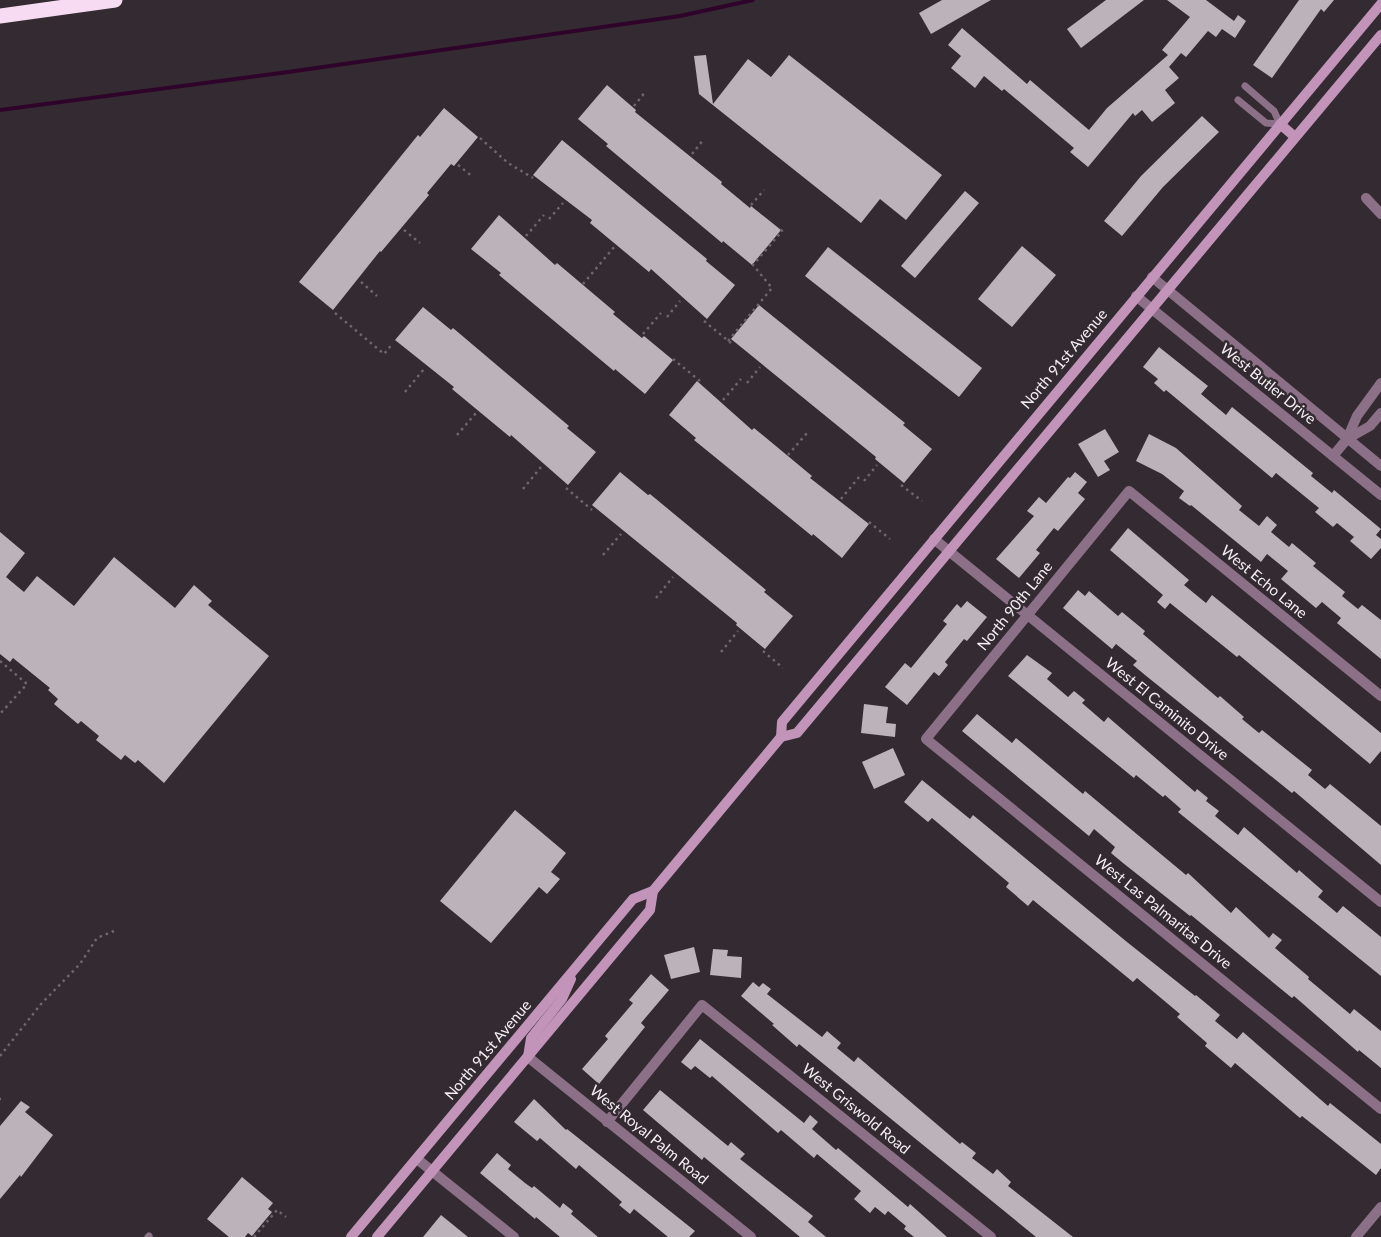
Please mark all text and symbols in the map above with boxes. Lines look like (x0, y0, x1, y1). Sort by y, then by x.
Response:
street label: North 91st Avenue (1016, 305, 1110, 412)
street label: West Butler Drive (1217, 339, 1320, 427)
street label: West Echo Lane (1218, 541, 1312, 622)
street label: North 90th Lane (973, 557, 1056, 653)
street label: West El Caminito Drive (1102, 653, 1233, 763)
street label: West Las Palmaritas Drive (1091, 850, 1236, 972)
street label: North 91st Avenue (440, 996, 534, 1103)
street label: West Griswold Road (799, 1059, 914, 1157)
street label: West Royal Palm Road (587, 1081, 712, 1188)

